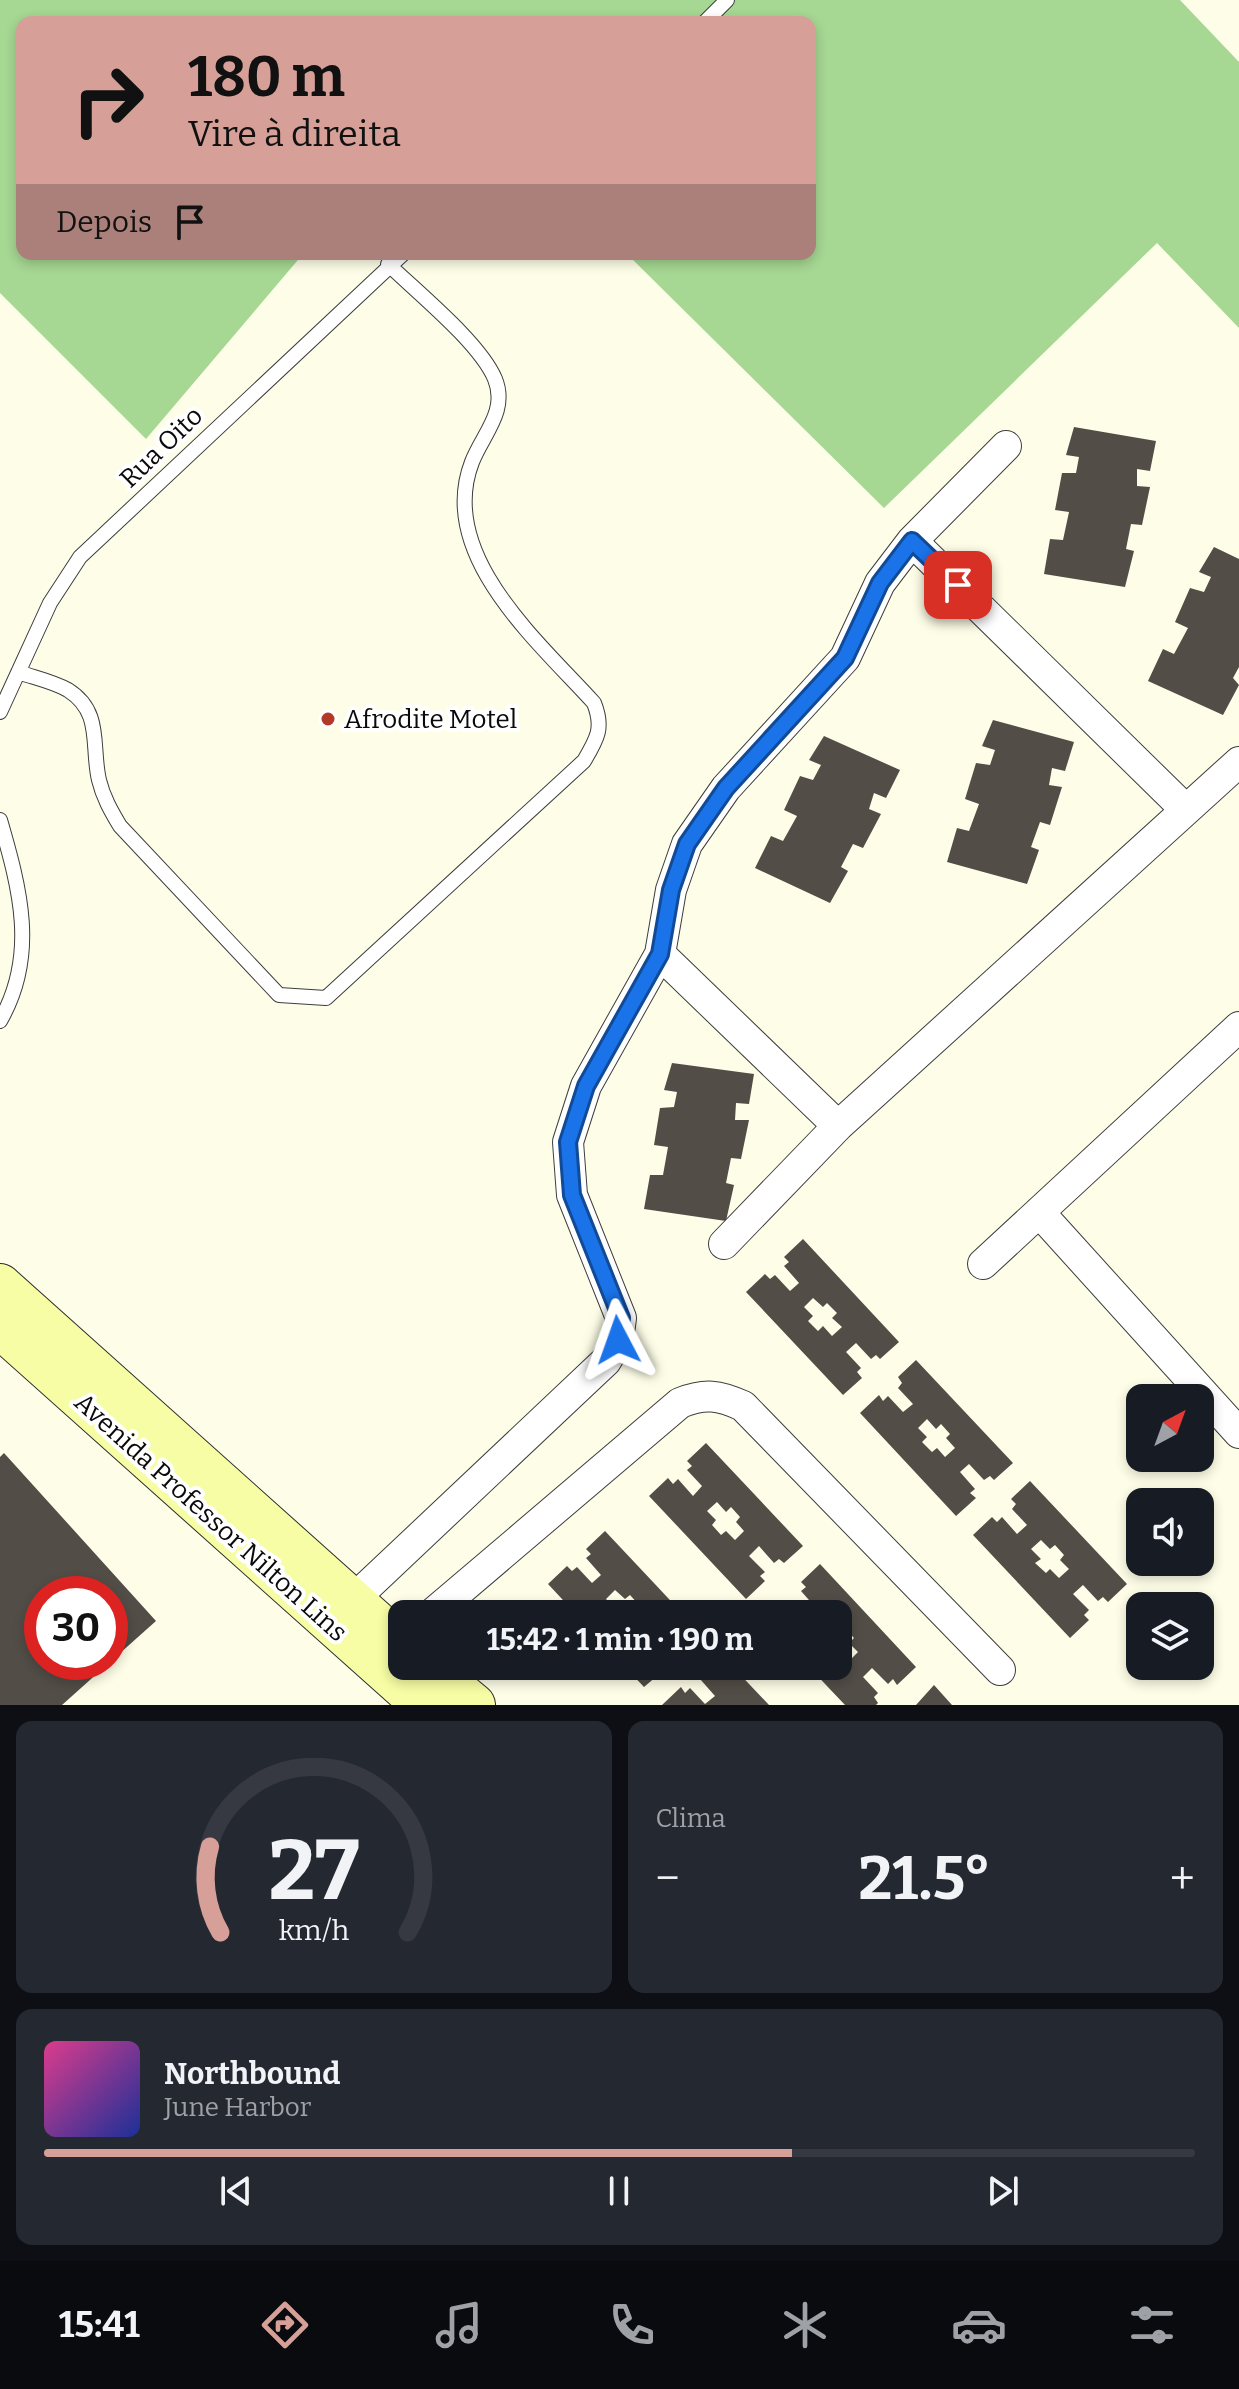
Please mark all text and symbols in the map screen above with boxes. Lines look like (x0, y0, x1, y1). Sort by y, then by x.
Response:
text: 180 m (188, 44, 345, 111)
icon: right (56, 48, 160, 152)
text: Vire à direita (188, 112, 401, 156)
icon: arrive (168, 200, 212, 244)
text: Depois (56, 204, 152, 240)
street label: Rua Oito (114, 400, 209, 494)
pin (924, 551, 992, 619)
icon: arrive (936, 563, 980, 607)
place label: Afrodite Motel (344, 704, 517, 735)
marker: Afrodite Motel (319, 710, 337, 728)
position arrow (576, 1298, 660, 1382)
north arrow (1126, 1384, 1214, 1472)
map controls (1126, 1384, 1214, 1680)
street label: Avenida Professor Nilton Lins (68, 1387, 353, 1648)
button: sound (1126, 1488, 1214, 1576)
speed limit sign: 30 (24, 1576, 128, 1680)
button: layers (1126, 1592, 1214, 1680)
text: 15:42 · 1 min · 190 m (487, 1622, 753, 1658)
text: Clima (656, 1803, 726, 1834)
text: 27 (268, 1821, 359, 1921)
text: 21.5° (858, 1843, 991, 1915)
text: − (656, 1852, 680, 1905)
text: + (1170, 1852, 1195, 1905)
text: km/h (278, 1913, 349, 1948)
text: Northbound (164, 2056, 340, 2092)
text: June Harbor (164, 2092, 311, 2123)
icon: previous (214, 2169, 258, 2213)
icon: pause (597, 2169, 641, 2213)
icon: next (981, 2169, 1025, 2213)
icon: directions (257, 2297, 313, 2353)
icon: music (431, 2297, 487, 2353)
icon: phone (604, 2297, 660, 2353)
icon: climate (777, 2297, 833, 2353)
icon: car (951, 2297, 1007, 2353)
icon: filters (1124, 2297, 1180, 2353)
text: 15:41 (59, 2303, 140, 2347)

